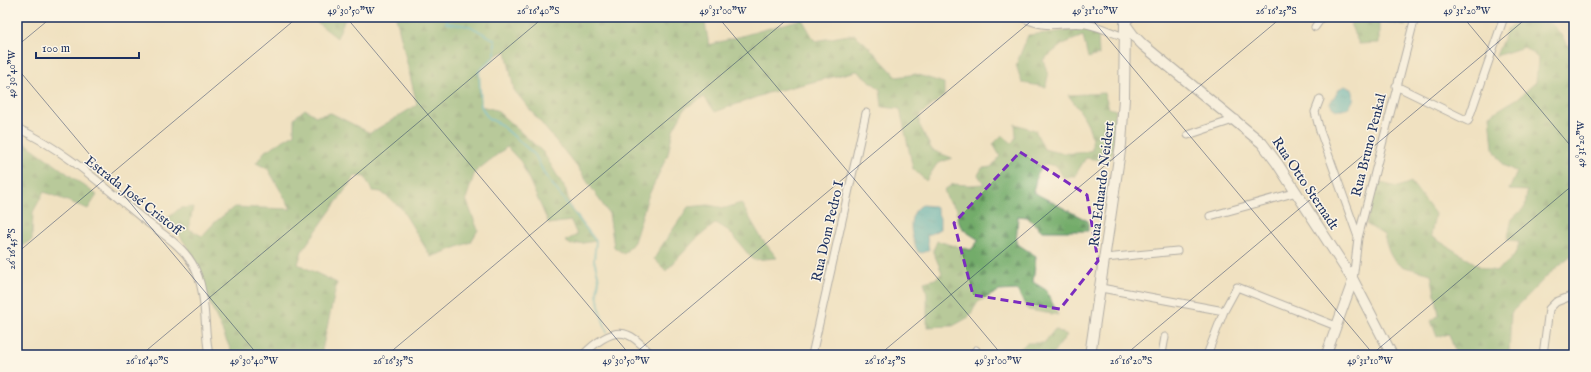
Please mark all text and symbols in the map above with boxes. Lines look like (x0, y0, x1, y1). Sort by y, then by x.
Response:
text: 49°30'50"W (328, 5, 375, 18)
text: 26°16'40"S (517, 5, 559, 18)
text: 49°31'00"W (700, 5, 747, 18)
text: 49°31'10"W (1072, 5, 1118, 18)
text: 26°16'25"S (1255, 5, 1297, 18)
text: 49°31'20"W (1444, 5, 1491, 18)
scale bar (36, 34, 139, 60)
text: 100 m (42, 41, 70, 56)
text: 49°30'40"W (6, 49, 19, 98)
street label: Rua Bruno Penkal (1347, 92, 1391, 199)
street label: Rua Eduardo Neidert (1085, 120, 1119, 248)
text: 49°31'20"W (1575, 120, 1588, 167)
street label: Rua Otto Sternadt (1267, 134, 1343, 234)
street label: Estrada José Cristoff (81, 152, 187, 241)
street label: Rua Dom Pedro I (808, 179, 848, 284)
text: 26°16'45"S (6, 228, 19, 270)
text: 26°16'40"S (126, 355, 168, 368)
text: 49°30'40"W (230, 355, 279, 368)
text: 26°16'35"S (373, 355, 413, 368)
text: 49°30'50"W (603, 355, 650, 368)
text: 26°16'25"S (864, 355, 906, 368)
text: 49°31'00"W (975, 355, 1022, 368)
text: 26°16'20"S (1110, 355, 1152, 368)
text: 49°31'10"W (1347, 355, 1393, 368)

